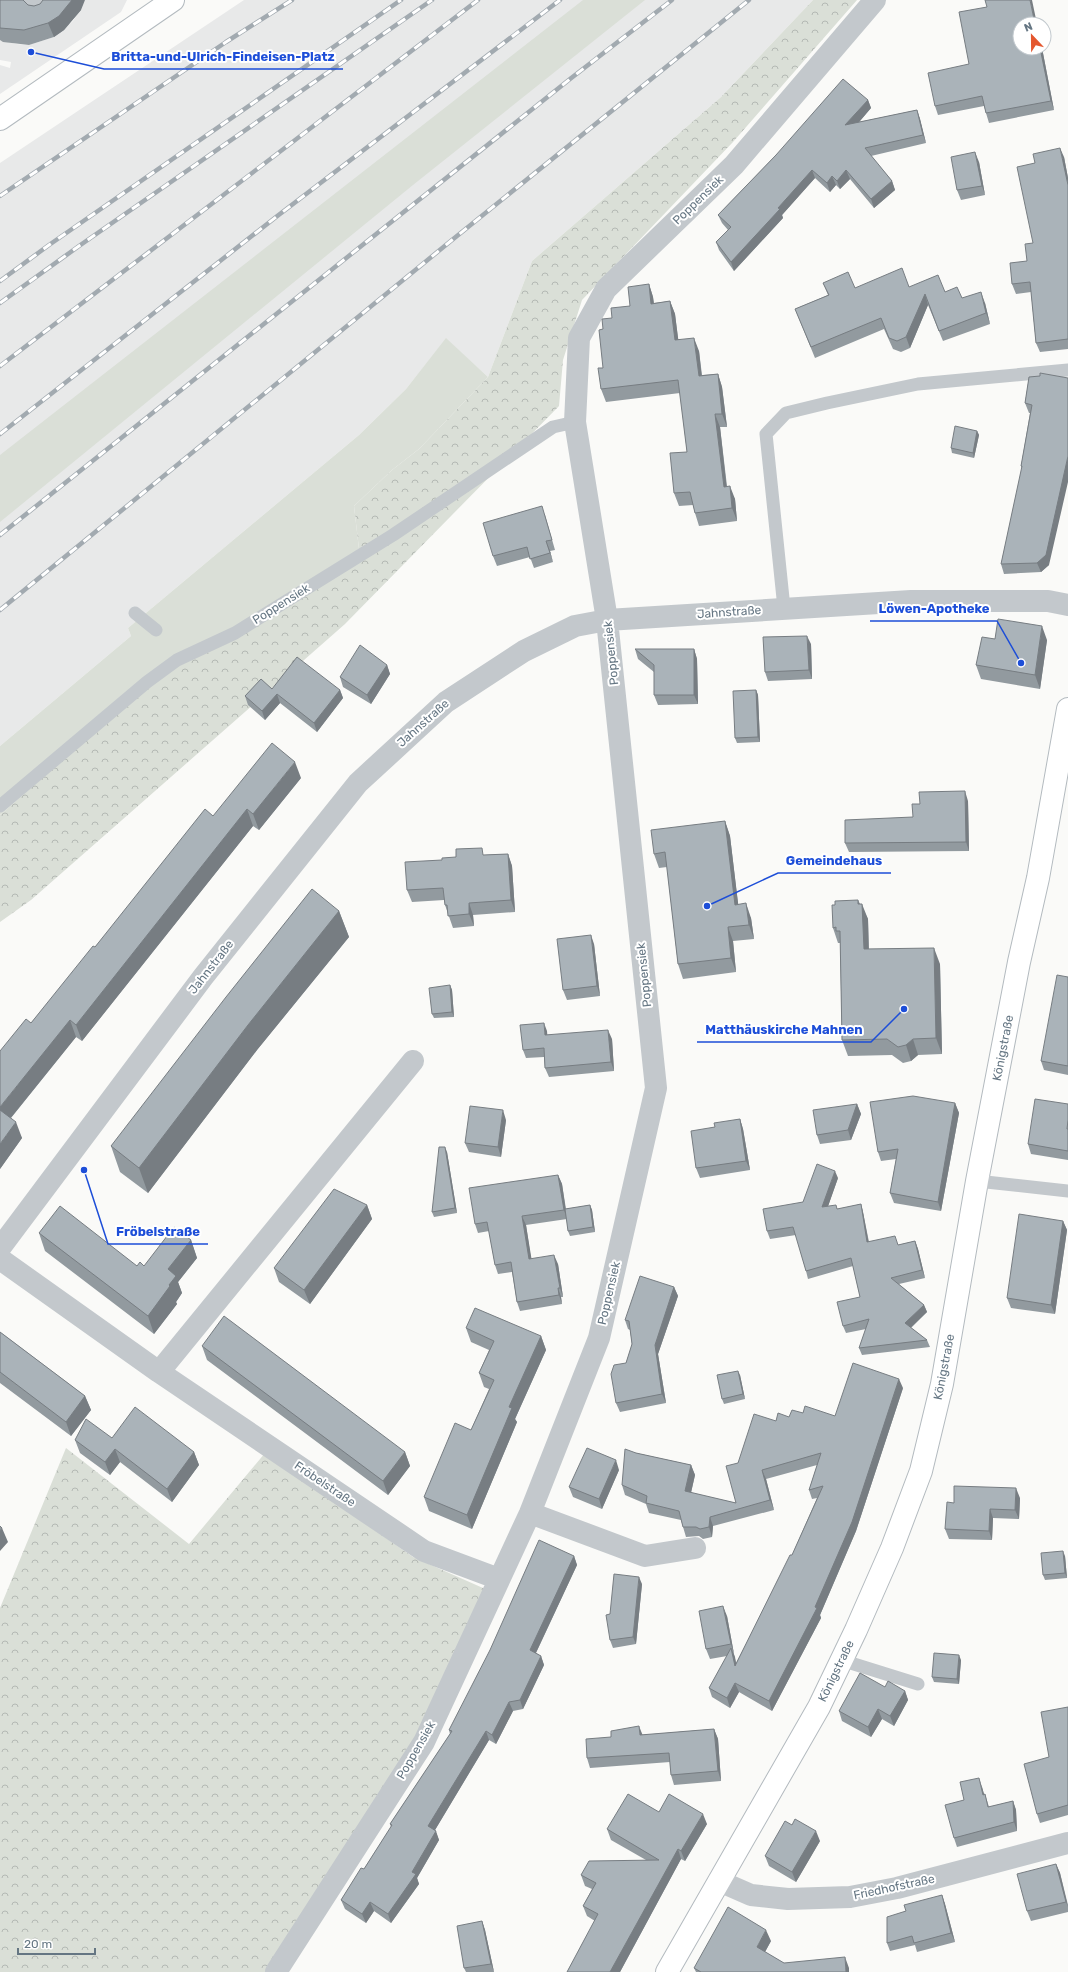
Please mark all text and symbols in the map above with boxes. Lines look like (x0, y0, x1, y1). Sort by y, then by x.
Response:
north arrow (1012, 16, 1052, 56)
text: N (1022, 20, 1035, 35)
callout: Britta-und-Ulrich-Findeisen-Platz (104, 44, 343, 69)
text: Britta-und-Ulrich-Findeisen-Platz (111, 49, 335, 64)
street label: Poppensiek (670, 172, 727, 228)
street label: Poppensiek (250, 580, 313, 627)
callout: Löwen-Apotheke (870, 596, 997, 621)
text: Löwen-Apotheke (879, 601, 990, 616)
street label: Jahnstraße (696, 603, 762, 621)
street label: Poppensiek (601, 619, 621, 686)
street label: Jahnstraße (394, 696, 452, 750)
callout: Gemeindehaus (778, 848, 891, 873)
text: Gemeindehaus (786, 853, 882, 868)
street label: Jahnstraße (186, 937, 237, 997)
street label: Poppensiek (634, 941, 654, 1008)
street label: Königstraße (990, 1014, 1016, 1082)
callout: Matthäuskirche Mahnen (697, 1017, 871, 1042)
text: Matthäuskirche Mahnen (705, 1022, 863, 1037)
callout: Fröbelstraße (108, 1219, 208, 1244)
text: Fröbelstraße (116, 1224, 200, 1239)
street label: Poppensiek (595, 1259, 623, 1326)
street label: Königstraße (931, 1333, 957, 1401)
street label: Fröbelstraße (292, 1458, 358, 1510)
street label: Königstraße (815, 1638, 857, 1704)
street label: Poppensiek (394, 1718, 439, 1782)
street label: Friedhofstraße (852, 1872, 936, 1902)
scale bar (18, 1930, 95, 1956)
text: 20 m (24, 1937, 52, 1951)

